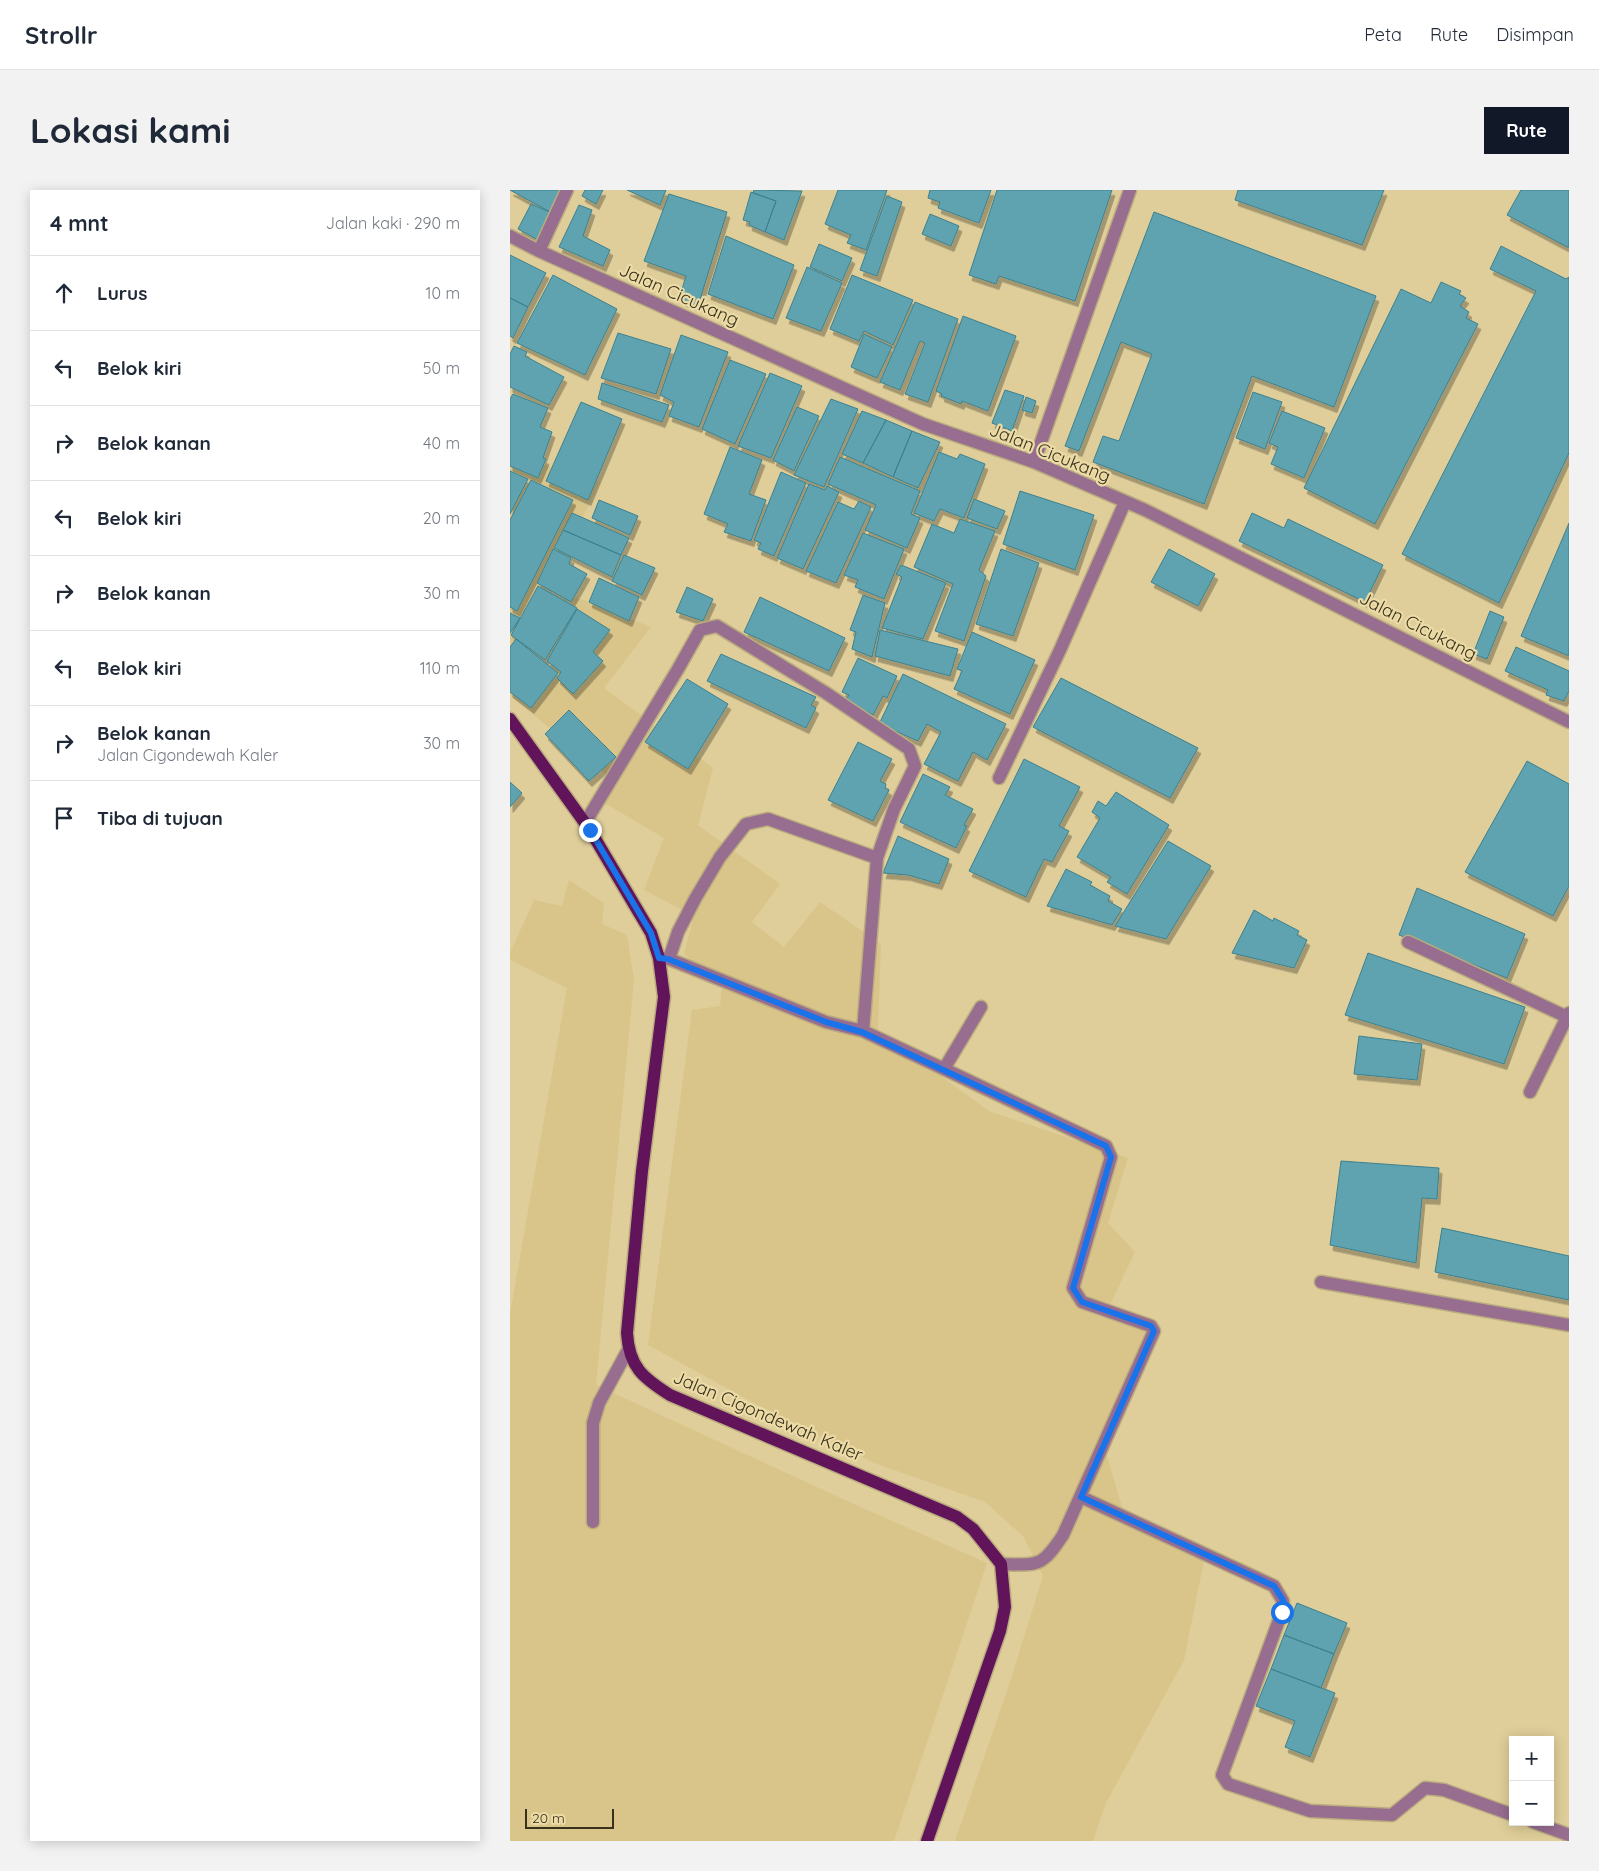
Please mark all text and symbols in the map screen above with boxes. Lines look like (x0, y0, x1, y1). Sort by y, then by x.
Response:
text: Strollr (25, 20, 97, 50)
text: Peta (1364, 23, 1402, 46)
text: Rute (1430, 23, 1468, 46)
text: Disimpan (1496, 23, 1574, 46)
button: Rute (1484, 107, 1569, 154)
text: Lokasi kami (30, 108, 230, 152)
text: 4 mnt (50, 210, 109, 236)
text: Jalan kaki · 290 m (326, 213, 460, 233)
street label: Jalan Cicukang (616, 258, 743, 331)
icon: ahead (50, 279, 78, 307)
text: Lurus (97, 281, 147, 305)
text: 10 m (426, 283, 460, 303)
icon: left (50, 354, 78, 382)
text: Belok kiri (97, 356, 182, 380)
text: 50 m (423, 358, 460, 378)
street label: Jalan Cicukang (986, 418, 1114, 487)
icon: right (50, 429, 78, 457)
text: Belok kanan (97, 431, 211, 455)
text: 40 m (423, 433, 460, 453)
icon: left (50, 504, 78, 532)
text: Belok kiri (97, 506, 182, 530)
text: 20 m (423, 508, 460, 528)
icon: right (50, 579, 78, 607)
text: Belok kanan (97, 581, 211, 605)
text: 30 m (423, 583, 460, 603)
street label: Jalan Cicukang (1356, 586, 1481, 665)
icon: left (50, 654, 78, 682)
text: Belok kiri (97, 656, 182, 680)
text: 110 m (420, 658, 460, 678)
text: Belok kanan (97, 721, 211, 745)
icon: right (50, 729, 78, 757)
text: 30 m (423, 733, 460, 753)
text: Jalan Cigondewah Kaler (97, 745, 279, 765)
icon: arrive (50, 804, 78, 832)
text: Tiba di tujuan (97, 806, 223, 830)
route end (579, 819, 602, 842)
street label: Jalan Cigondewah Kaler (670, 1365, 867, 1466)
route start (1271, 1601, 1294, 1624)
map controls (1509, 1736, 1554, 1826)
button: + (1509, 1736, 1554, 1781)
button: − (1509, 1781, 1554, 1826)
scale bar (525, 1806, 614, 1829)
text: 20 m (532, 1809, 565, 1827)

